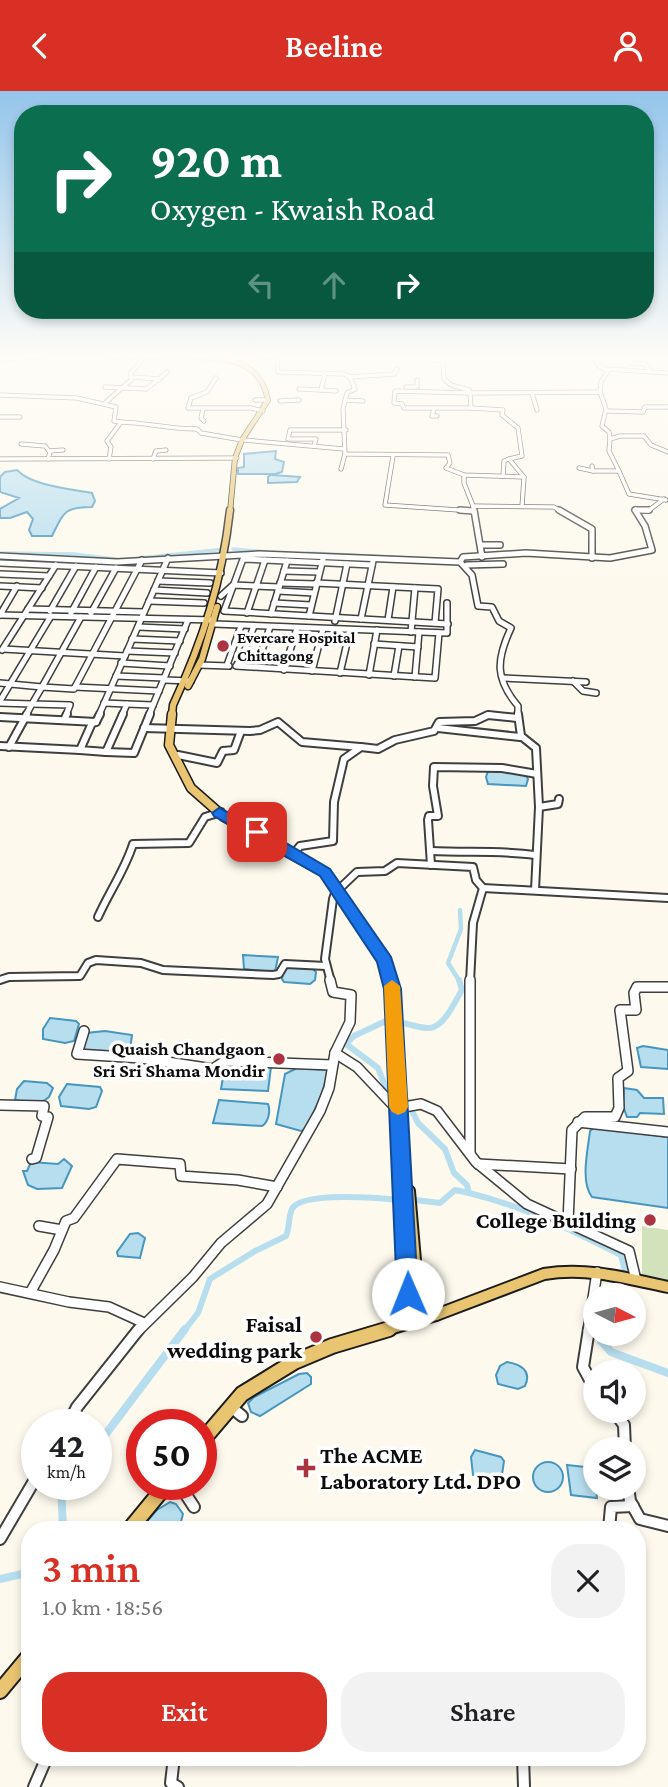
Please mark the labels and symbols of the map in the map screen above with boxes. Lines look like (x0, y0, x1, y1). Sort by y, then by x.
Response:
place label: Evercare Hospital Chittagong (237, 629, 356, 664)
marker: Evercare Hospital Chittagong (215, 638, 231, 654)
pin (227, 802, 287, 862)
place label: Quaish Chandgaon Sri Sri Shama Mondir (93, 1038, 265, 1081)
marker: Quaish Chandgaon Sri Sri Shama Mondir (271, 1051, 287, 1067)
place label: College Building (475, 1207, 636, 1233)
marker: College Building (642, 1212, 658, 1228)
position arrow (371, 1257, 445, 1331)
north arrow (583, 1283, 646, 1346)
place label: Faisal wedding park (166, 1311, 303, 1363)
marker: Faisal wedding park (308, 1329, 324, 1345)
speed limit sign: 50 (126, 1409, 217, 1500)
place label: The ACME Laboratory Ltd. DPO (320, 1442, 521, 1494)
marker: The ACME Laboratory Ltd. DPO (298, 1460, 314, 1476)

